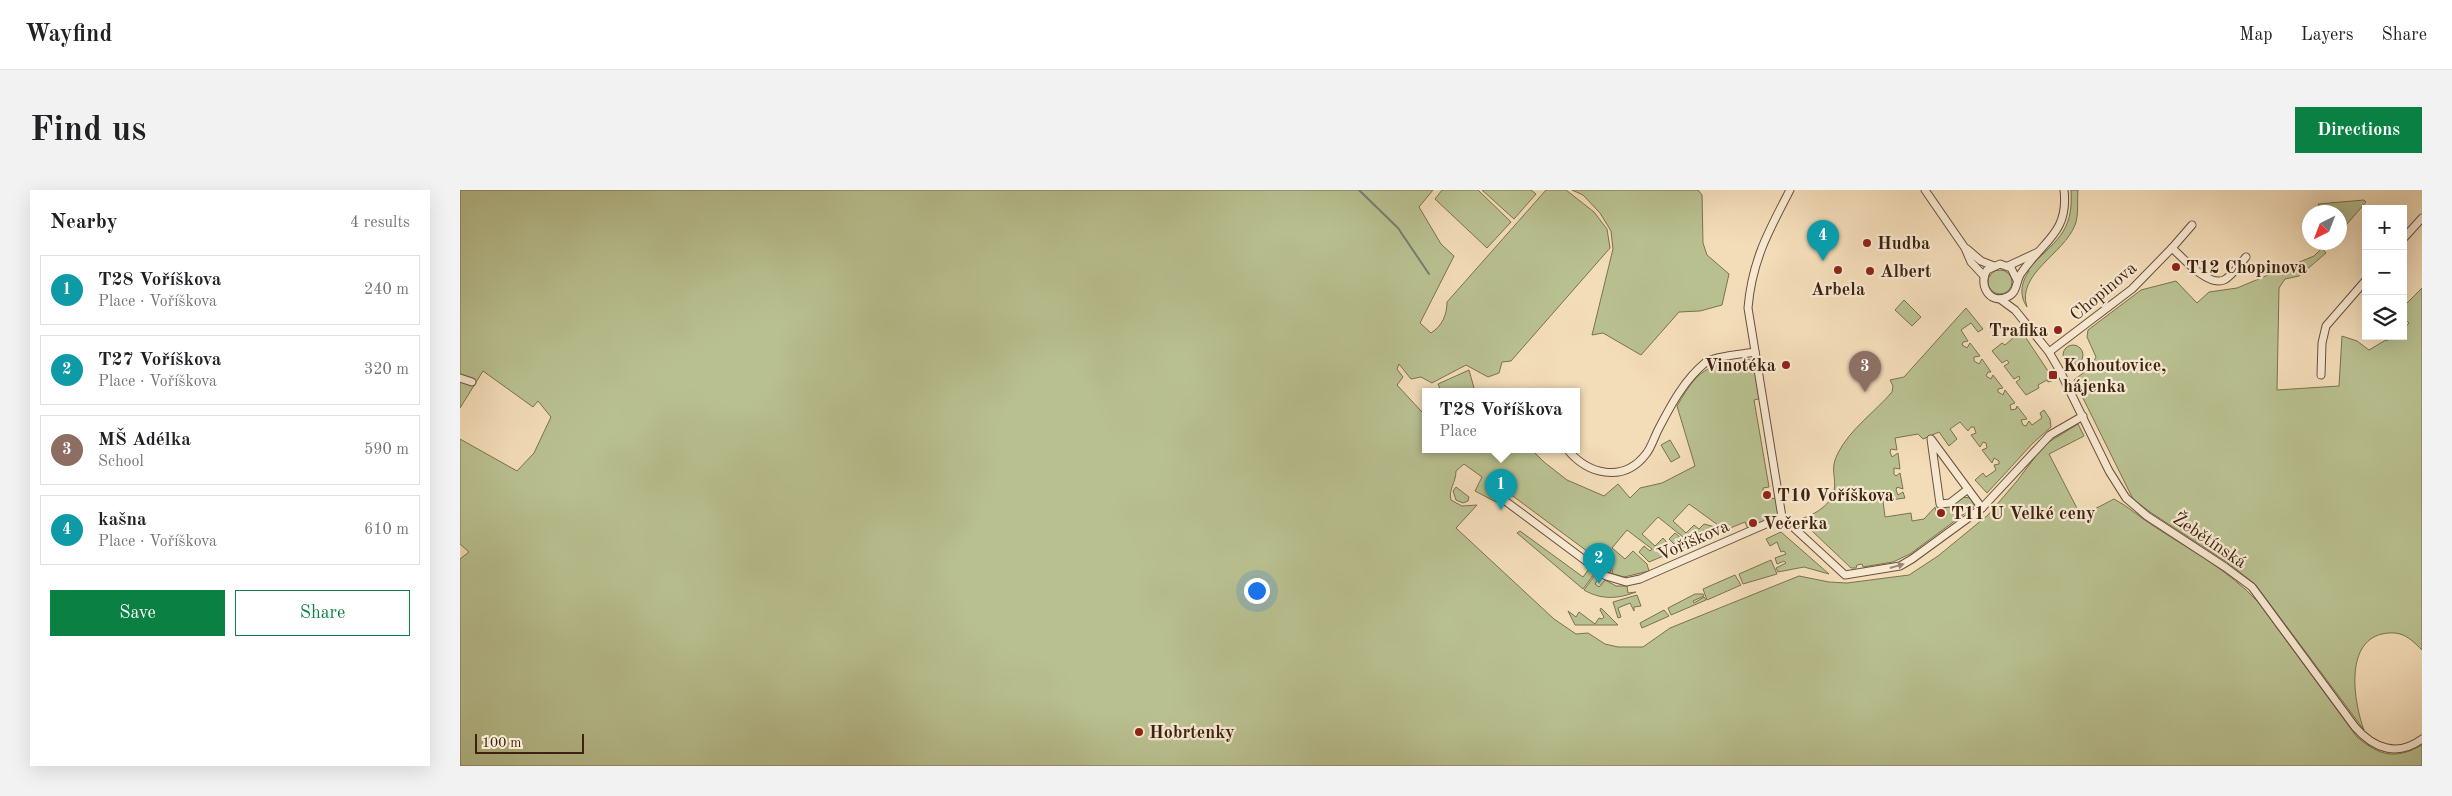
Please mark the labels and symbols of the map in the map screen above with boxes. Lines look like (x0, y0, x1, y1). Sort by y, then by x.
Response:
north arrow (2302, 205, 2347, 250)
pin: 4 (1807, 220, 1839, 261)
place label: Hudba (1877, 235, 1930, 253)
marker: Hudba (1861, 237, 1873, 249)
street label: Chopinova (2067, 259, 2140, 325)
place label: T12 Chopinova (2186, 259, 2307, 277)
marker: T12 Chopinova (2170, 261, 2182, 273)
place label: Albert (1880, 263, 1932, 281)
marker: Arbela (1832, 264, 1844, 276)
marker: Albert (1864, 265, 1876, 277)
place label: Arbela (1811, 281, 1865, 299)
place label: Trafika (1989, 322, 2048, 340)
marker: Trafika (2052, 324, 2064, 336)
pin: 3 (1849, 351, 1881, 392)
place label: Vinotéka (1705, 357, 1776, 375)
place label: Kohoutovice, hájenka (2063, 357, 2166, 396)
marker: Vinotéka (1780, 359, 1792, 371)
marker: Kohoutovice, hájenka (2047, 369, 2059, 381)
pin: 1 (1485, 469, 1517, 510)
place label: T10 Voříškova (1777, 487, 1894, 505)
marker: T10 Voříškova (1761, 489, 1773, 501)
place label: T11 U Velké ceny (1951, 505, 2095, 523)
street label: Žebětínská (2169, 506, 2252, 572)
marker: T11 U Velké ceny (1935, 507, 1947, 519)
place label: Večerka (1763, 515, 1828, 533)
street label: Voříškova (1655, 517, 1732, 565)
marker: Večerka (1747, 517, 1759, 529)
pin: 2 (1583, 543, 1615, 584)
one-way arrow (1889, 561, 1904, 569)
your location (1244, 578, 1270, 604)
place label: Hobrtenky (1149, 724, 1235, 742)
marker: Hobrtenky (1133, 726, 1145, 738)
scale bar (475, 731, 584, 754)

